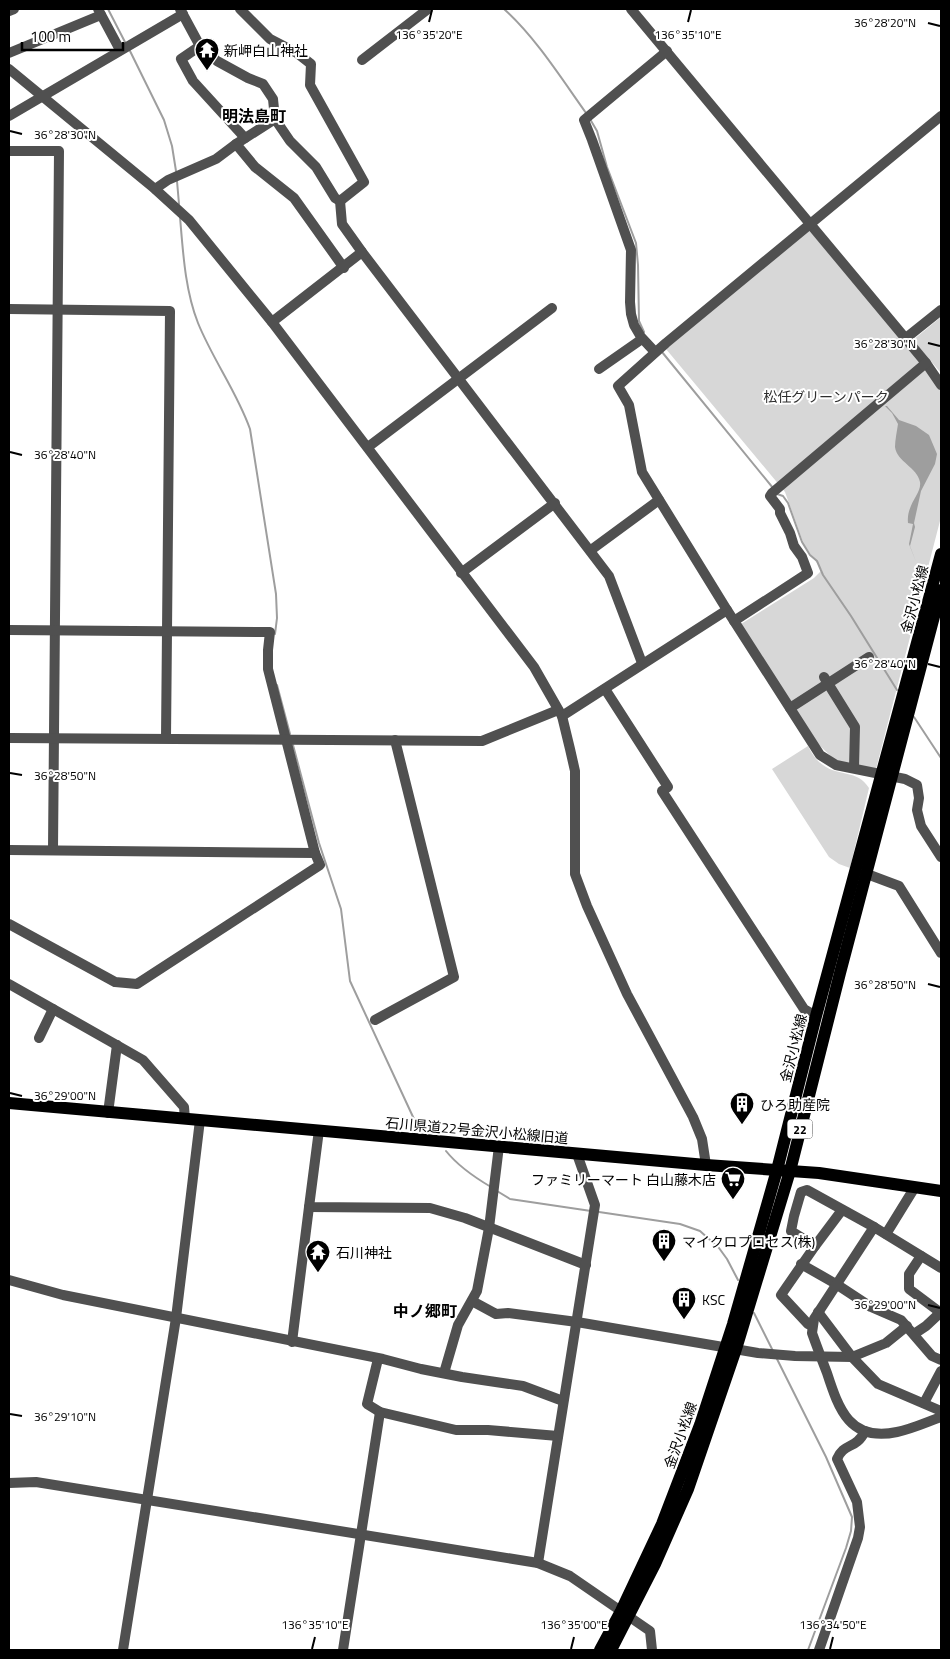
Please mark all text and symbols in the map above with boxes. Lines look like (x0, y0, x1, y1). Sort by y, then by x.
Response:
text: 36°28'20"N (854, 13, 916, 32)
scale bar (22, 20, 124, 52)
text: 100 m (30, 25, 71, 48)
text: 136°35'20"E (395, 25, 463, 44)
text: 136°35'10"E (654, 25, 722, 44)
temple icon: 新岬白山神社 (194, 37, 220, 71)
place label: 新岬白山神社 (224, 40, 308, 61)
district label: 明法島町 (222, 104, 286, 128)
text: 36°28'30"N (34, 125, 96, 144)
text: 36°28'30"N (854, 334, 916, 353)
park label: 松任グリーンパーク (763, 386, 889, 407)
text: 36°28'40"N (34, 445, 96, 464)
street label: 金沢小松線 (895, 562, 933, 636)
text: 36°28'40"N (854, 654, 916, 673)
text: 36°28'50"N (34, 766, 96, 785)
text: 36°28'50"N (854, 975, 916, 994)
street label: 金沢小松線 (774, 1011, 812, 1085)
text: 36°29'00"N (34, 1086, 96, 1105)
building icon: ひろ助産院 (729, 1091, 755, 1125)
place label: ひろ助産院 (760, 1094, 830, 1115)
street label: 石川県道22号金沢小松線旧道 (385, 1112, 569, 1148)
road number: 22 (788, 1120, 812, 1138)
supermarket icon: ファミリーマート 白山藤木店 (720, 1166, 746, 1200)
place label: ファミリーマート 白山藤木店 (531, 1169, 716, 1190)
building icon: マイクロプロセス(株) (651, 1228, 677, 1262)
place label: マイクロプロセス(株) (682, 1231, 815, 1252)
temple icon: 石川神社 (305, 1239, 331, 1273)
place label: 石川神社 (336, 1242, 392, 1263)
building icon: KSC (671, 1286, 697, 1320)
place label: KSC (702, 1289, 726, 1310)
text: 36°29'00"N (854, 1295, 916, 1314)
district label: 中ノ郷町 (393, 1299, 457, 1323)
street label: 金沢小松線 (658, 1399, 702, 1471)
text: 36°29'10"N (34, 1407, 96, 1426)
text: 136°35'10"E (281, 1615, 349, 1634)
text: 136°35'00"E (540, 1615, 608, 1634)
text: 136°34'50"E (799, 1615, 867, 1634)

